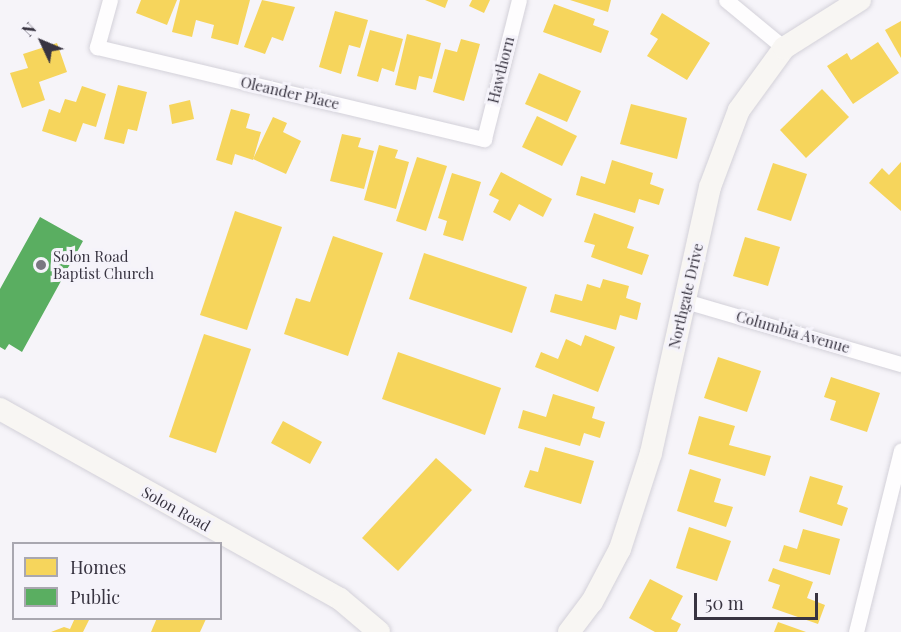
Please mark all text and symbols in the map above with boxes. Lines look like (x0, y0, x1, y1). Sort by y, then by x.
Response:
north arrow (12, 12, 72, 72)
text: N (17, 18, 40, 41)
street label: Hawthorn (484, 35, 518, 105)
street label: Oleander Place (239, 73, 341, 113)
street label: Northgate Drive (665, 241, 707, 351)
place label: Solon Road Baptist Church (53, 247, 154, 282)
marker: Solon Road Baptist Church (34, 258, 48, 272)
street label: Columbia Avenue (734, 307, 852, 357)
street label: Solon Road (139, 483, 213, 535)
legend (12, 542, 222, 620)
text: Homes (70, 555, 126, 579)
scale bar (697, 581, 822, 619)
text: Public (70, 585, 120, 609)
text: 50 m (705, 591, 744, 615)

